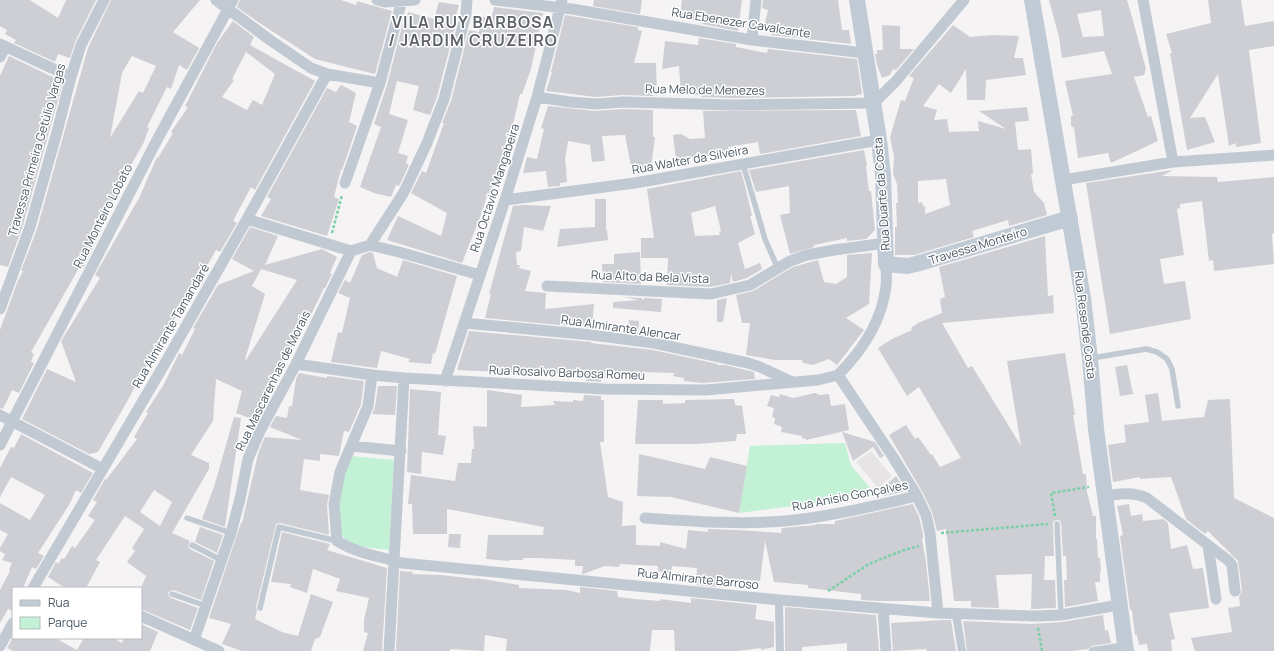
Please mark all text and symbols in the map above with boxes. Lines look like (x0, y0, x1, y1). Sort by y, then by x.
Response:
street label: Rua Ebenezer Cavalcante (670, 3, 812, 42)
district label: VILA RUY BARBOSA / JARDIM CRUZEIRO (388, 11, 558, 51)
street label: Travessa Primeira Getúlio Vargas (4, 61, 69, 238)
street label: Rua Melo de Menezes (645, 80, 765, 99)
street label: Rua Octavio Mangabeira (466, 121, 523, 254)
street label: Rua Duarte da Costa (869, 137, 894, 251)
street label: Rua Walter da Silveira (630, 141, 749, 178)
street label: Rua Monteiro Lobato (69, 161, 136, 271)
street label: Travessa Monteiro (927, 223, 1029, 269)
street label: Rua Almirante Tamandaré (128, 260, 213, 391)
street label: Rua Alto da Bela Vista (591, 266, 709, 287)
street label: Rua Resende Costa (1070, 270, 1101, 380)
street label: Rua Mascarenhas de Morais (231, 308, 314, 454)
street label: Rua Almirante Alencar (560, 311, 683, 344)
street label: Rua Rosalvo Barbosa Romeu (489, 361, 645, 384)
street label: Rua Anisio Gonçalves (790, 476, 909, 515)
street label: Rua Almirante Barroso (636, 564, 760, 593)
legend (12, 587, 142, 639)
text: Rua (48, 594, 69, 611)
text: Parque (48, 614, 87, 631)

